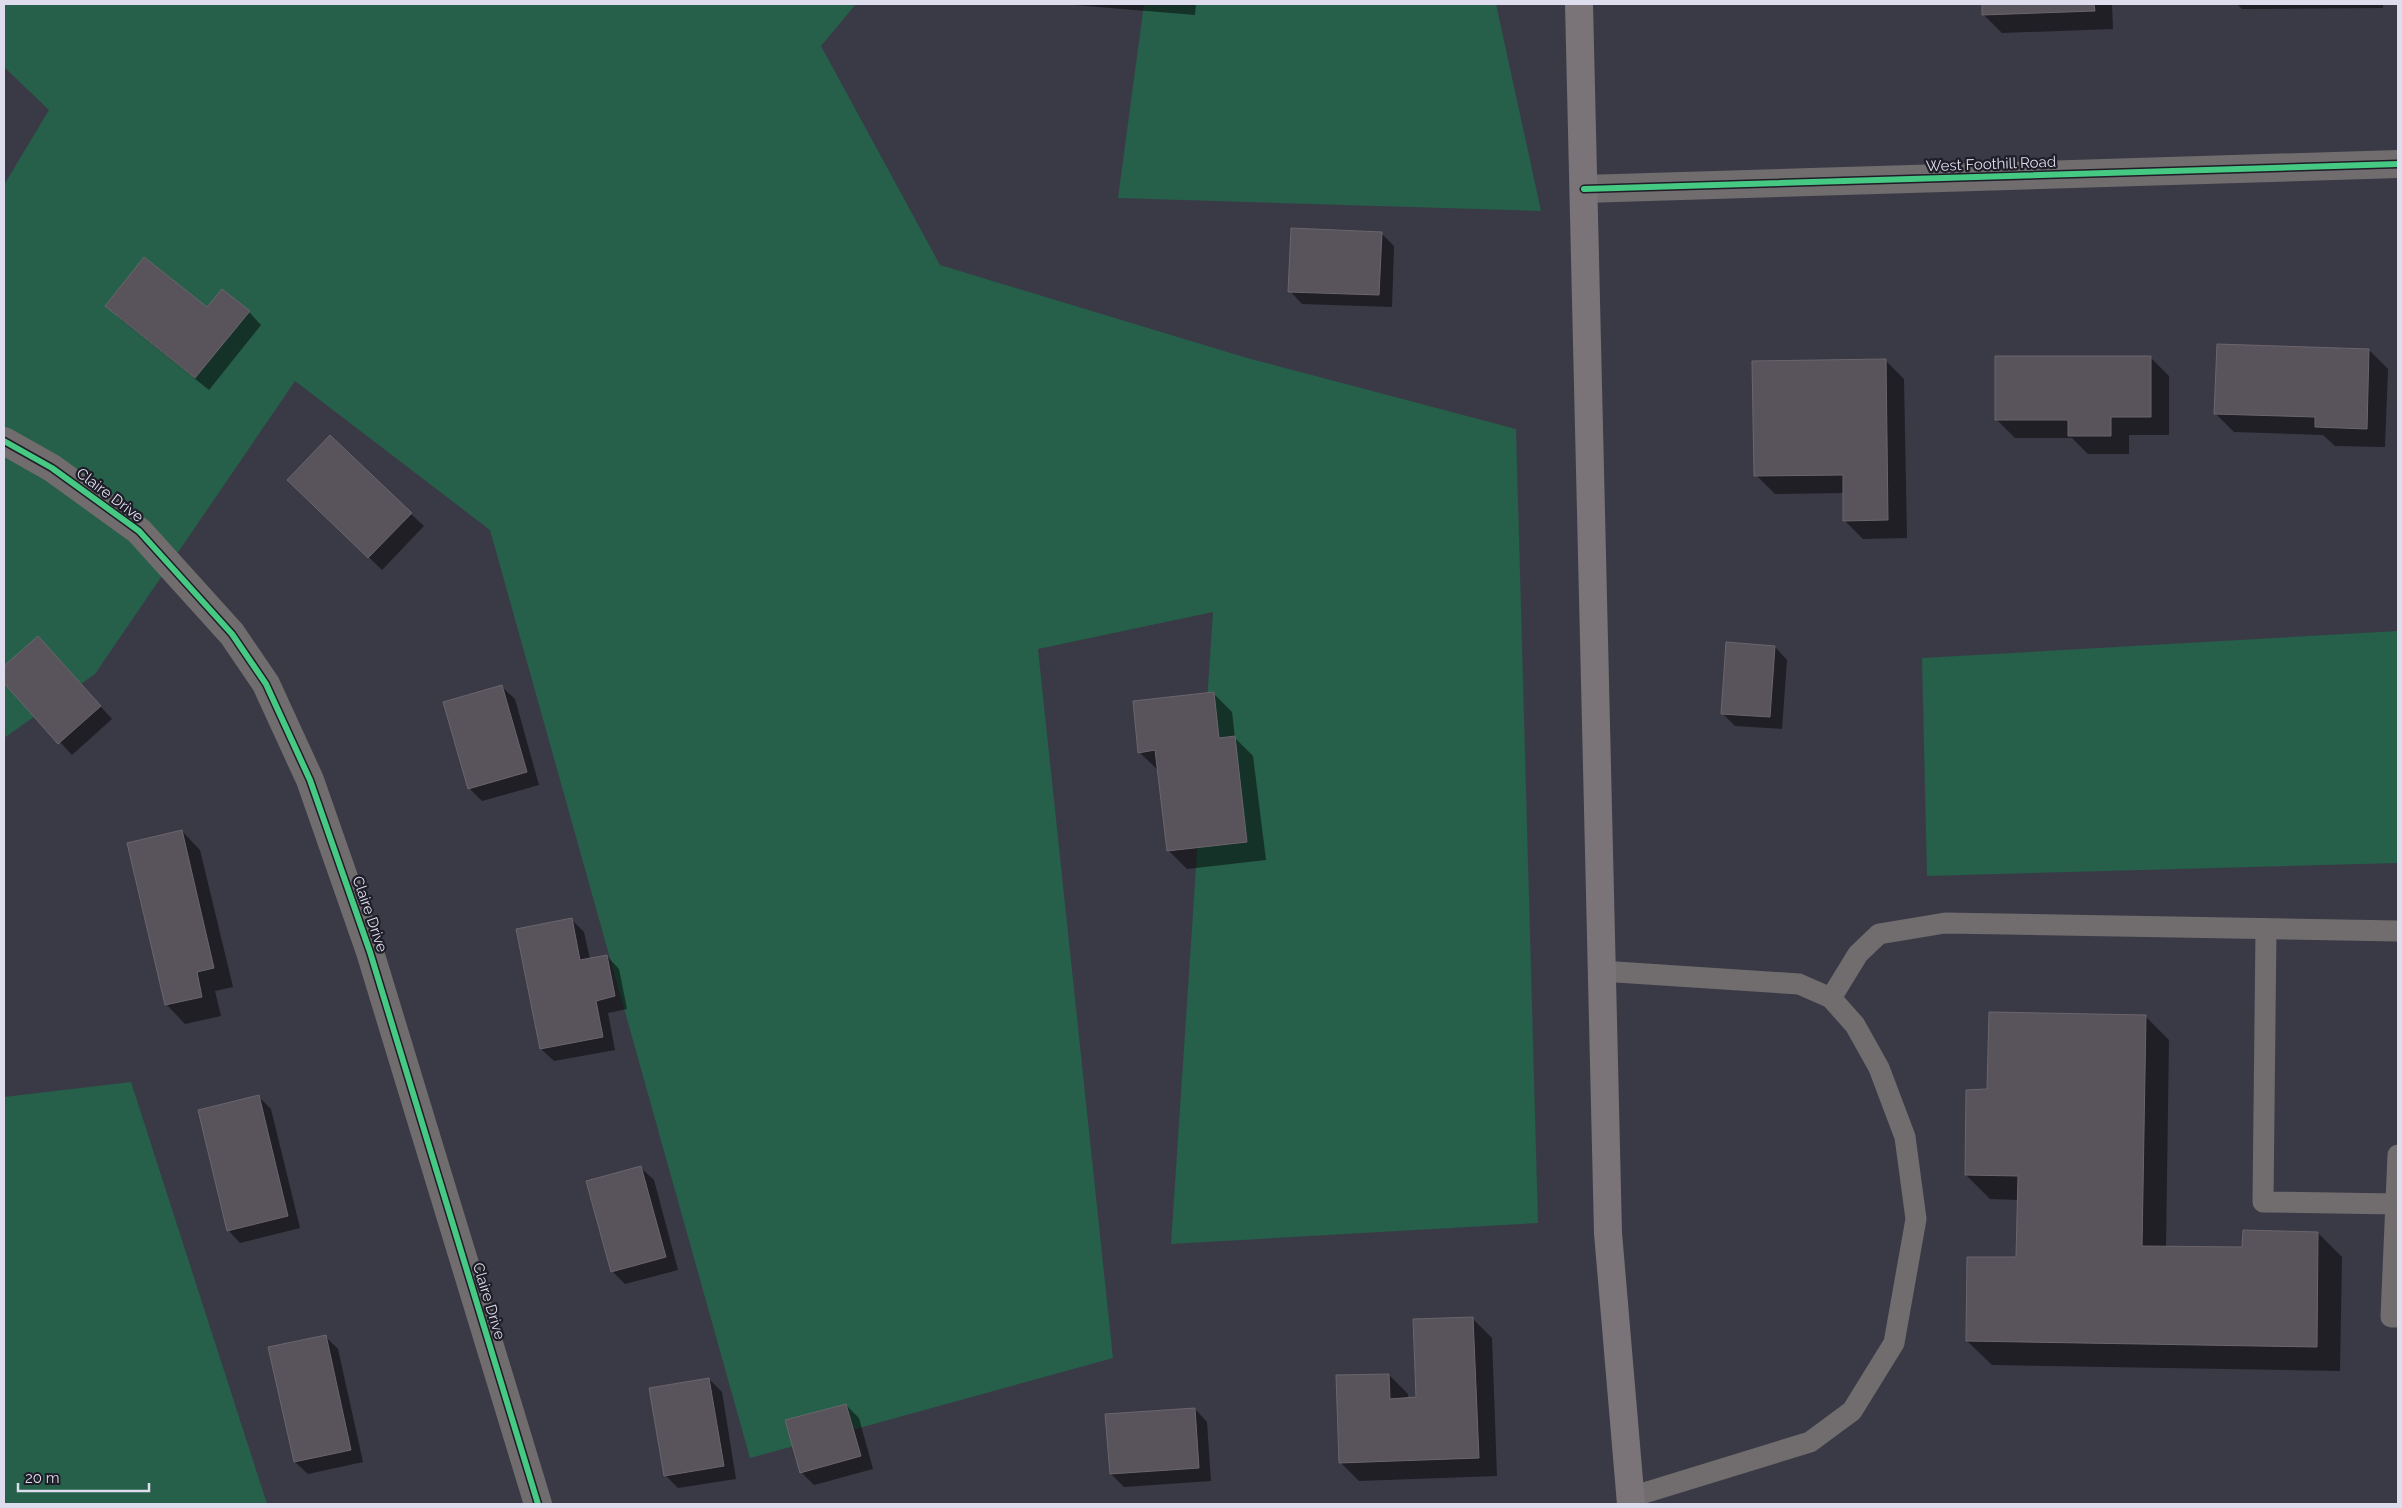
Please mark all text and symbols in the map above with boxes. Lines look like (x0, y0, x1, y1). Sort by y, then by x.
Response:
street label: West Foothill Road (1926, 153, 2056, 175)
street label: Claire Drive (73, 464, 147, 526)
street label: Claire Drive (349, 874, 391, 955)
street label: Claire Drive (469, 1260, 509, 1342)
scale bar (18, 1460, 149, 1492)
text: 20 m (25, 1469, 60, 1487)

